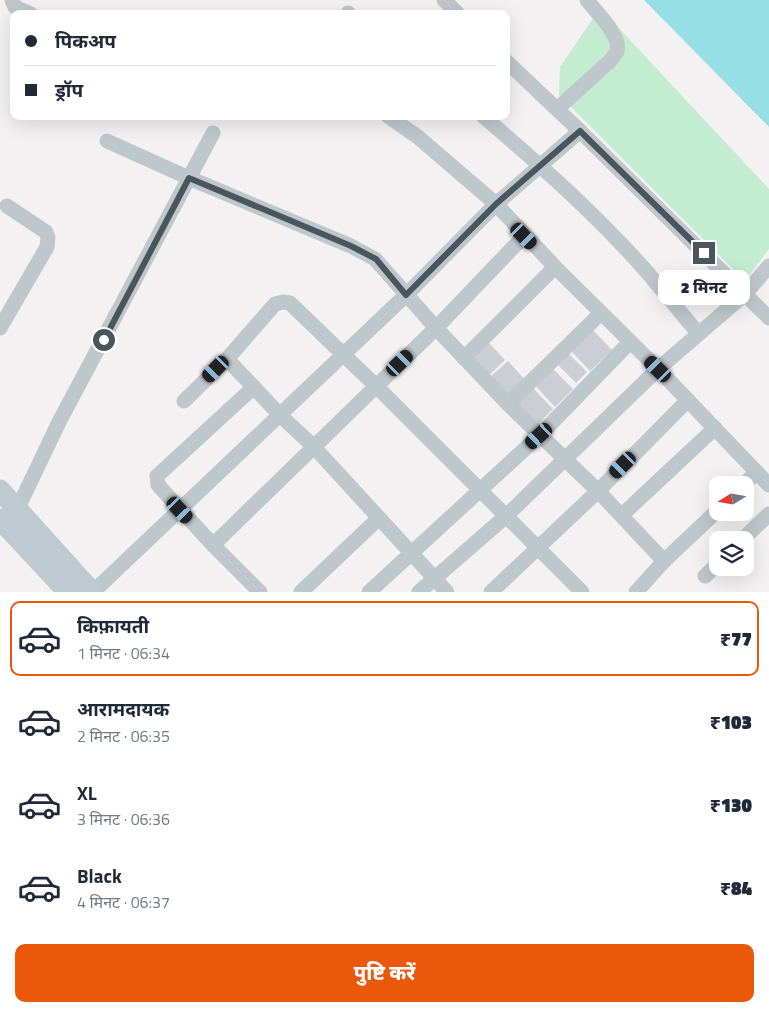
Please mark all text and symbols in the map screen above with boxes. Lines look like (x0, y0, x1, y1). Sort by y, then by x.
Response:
text: पिकअप (55, 26, 116, 55)
text: ड्रॉप (55, 75, 83, 104)
car (508, 220, 539, 252)
route end (693, 242, 715, 264)
callout: 2 मिनट (658, 270, 750, 306)
text: 2 मिनट (681, 275, 727, 299)
route start (93, 329, 115, 351)
car (383, 347, 416, 379)
car (200, 353, 231, 385)
car (641, 353, 674, 385)
car (522, 420, 555, 452)
car (607, 449, 638, 481)
north arrow (709, 476, 754, 521)
map controls (709, 476, 754, 576)
car (164, 494, 195, 526)
button: layers (709, 531, 754, 576)
text: किफ़ायती (77, 611, 149, 640)
icon: car (17, 616, 62, 661)
text: ₹77 (720, 624, 752, 653)
text: 1 मिनट · 06:34 (77, 641, 170, 665)
text: आरामदायक (77, 694, 169, 723)
icon: car (17, 699, 62, 744)
text: ₹103 (710, 707, 752, 736)
text: 2 मिनट · 06:35 (77, 724, 170, 748)
text: XL (77, 778, 97, 807)
icon: car (17, 782, 62, 827)
text: ₹130 (710, 790, 752, 819)
text: 3 मिनट · 06:36 (77, 807, 170, 831)
text: Black (77, 861, 122, 890)
icon: car (17, 865, 62, 910)
text: ₹84 (720, 873, 752, 902)
text: 4 मिनट · 06:37 (77, 890, 170, 914)
button: पुष्टि करें (15, 944, 754, 1002)

